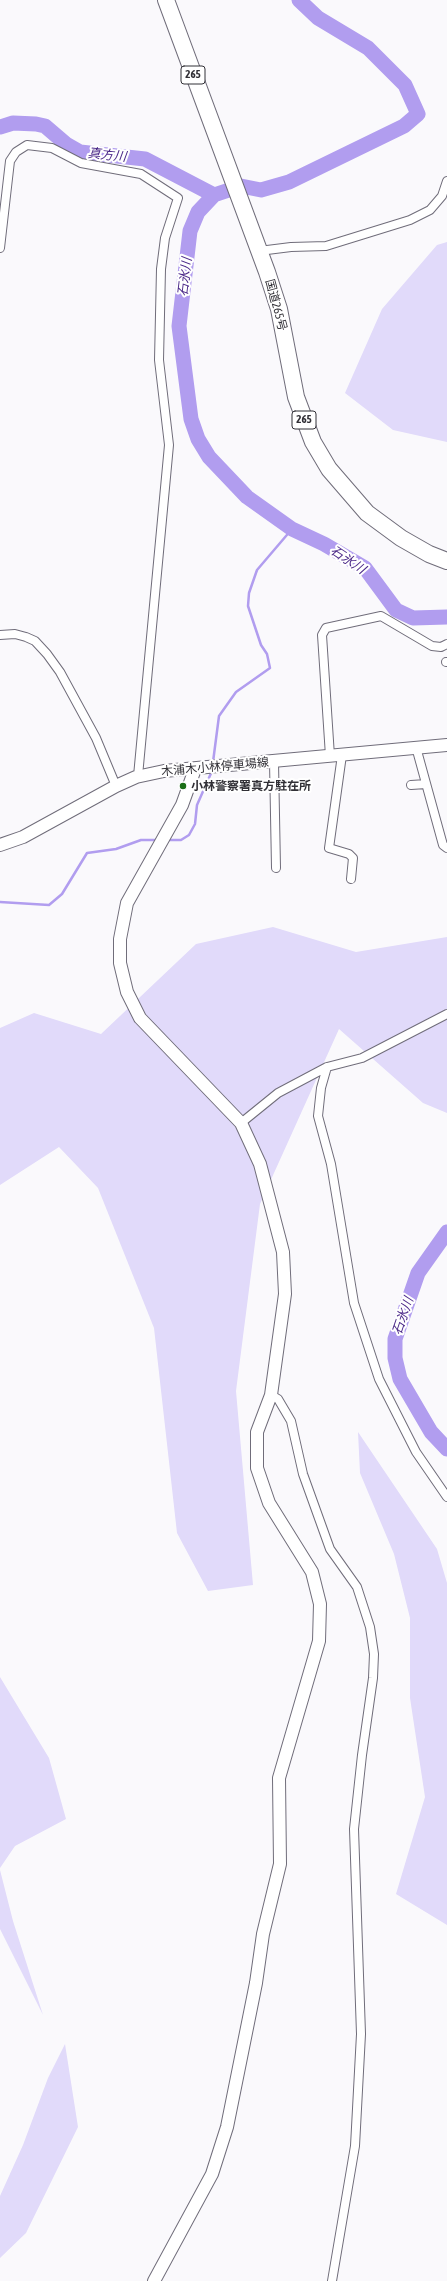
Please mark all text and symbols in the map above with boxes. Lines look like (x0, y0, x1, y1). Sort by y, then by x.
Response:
road number: 265 (181, 66, 205, 84)
water label: 真方川 (87, 145, 127, 165)
water label: 石氷川 (175, 257, 195, 297)
street label: 国道265号 (262, 278, 290, 332)
road number: 265 (292, 411, 316, 429)
water label: 石氷川 (327, 543, 369, 577)
street label: 木浦木小林停車場線 (161, 755, 269, 779)
place label: 小林警察署真方駐在所 (191, 779, 311, 793)
marker: 小林警察署真方駐在所 (178, 781, 188, 791)
water label: 石氷川 (389, 1295, 417, 1337)

